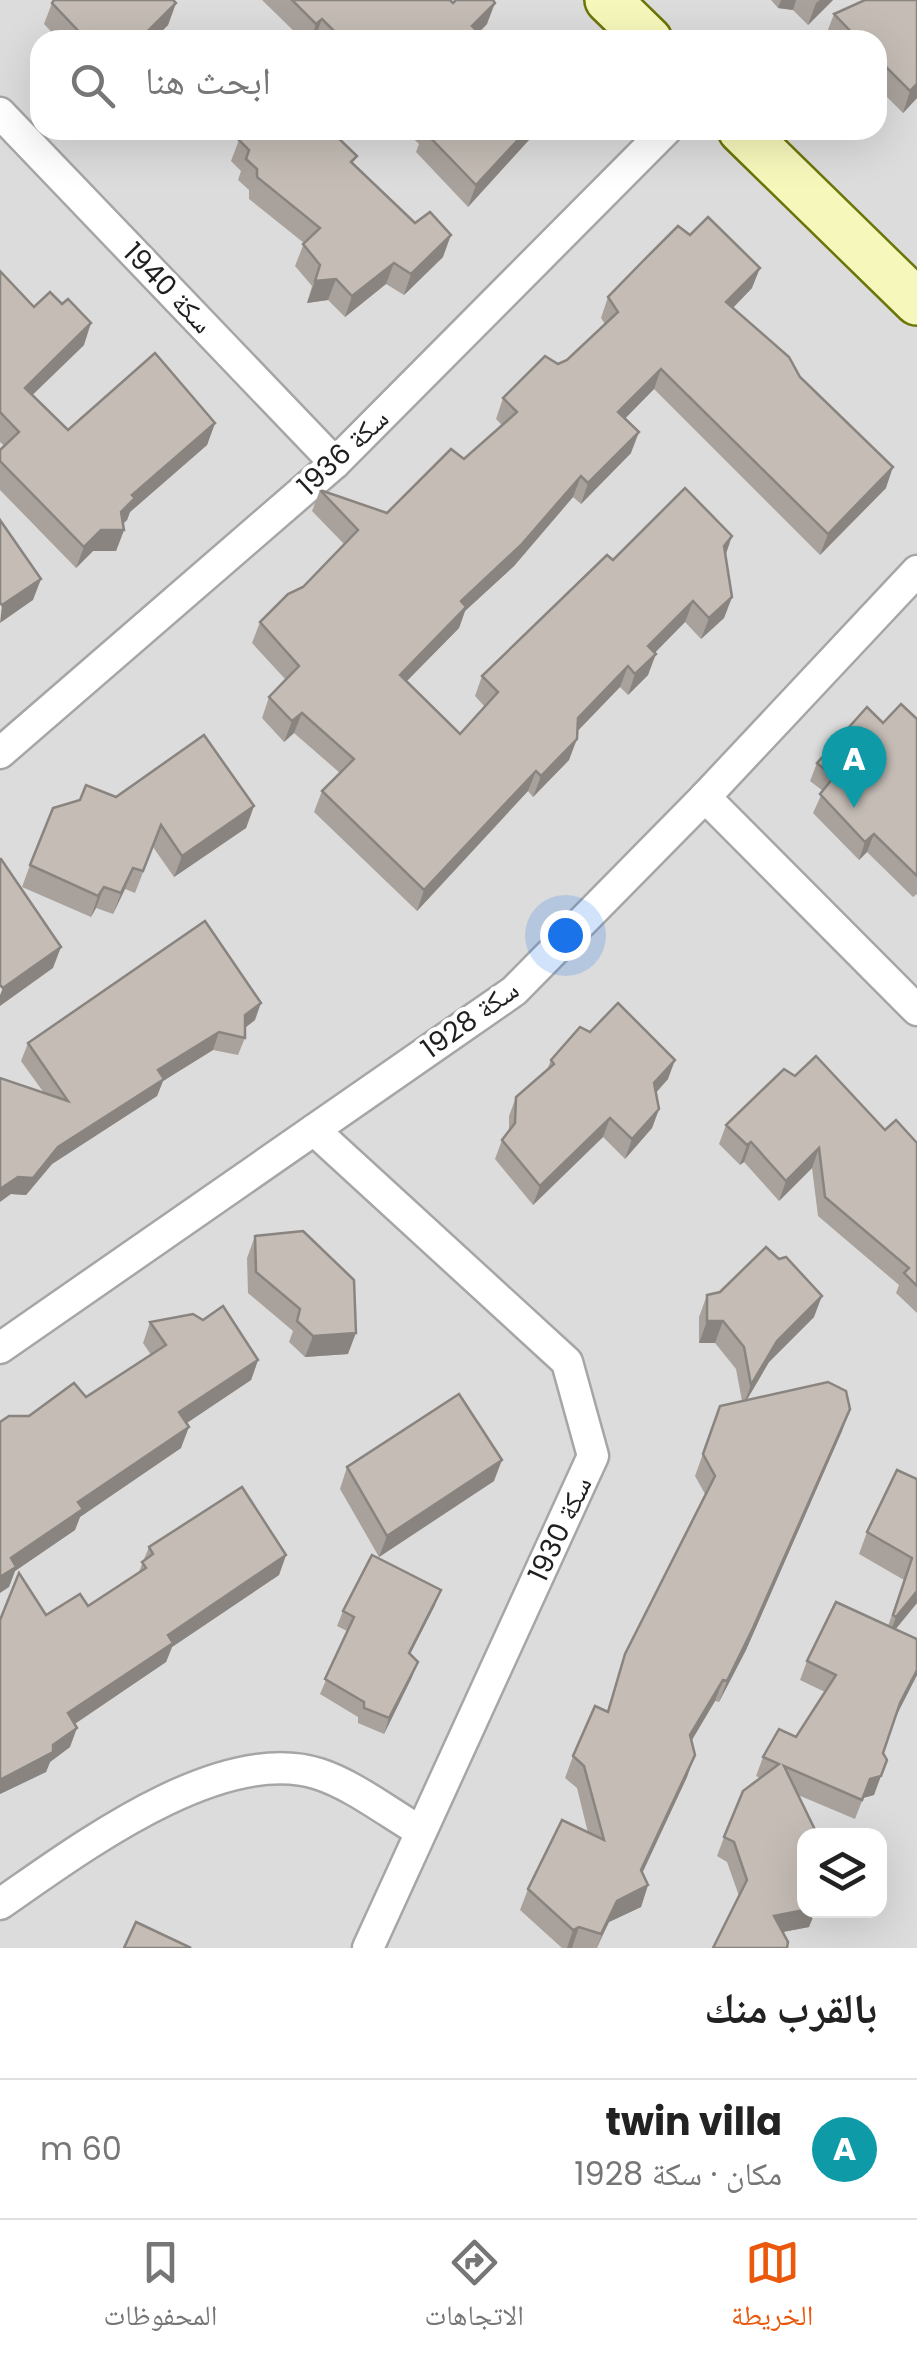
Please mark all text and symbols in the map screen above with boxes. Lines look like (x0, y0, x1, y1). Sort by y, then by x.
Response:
search box (30, 30, 887, 140)
text: ابحث هنا (145, 54, 271, 107)
icon: search (65, 58, 120, 113)
street label: سكة 1940 (115, 234, 221, 342)
street label: سكة 1936 (289, 399, 397, 505)
pin: A (822, 726, 886, 808)
your location (540, 910, 591, 961)
street label: سكة 1928 (413, 970, 527, 1068)
street label: سكة 1930 (519, 1470, 601, 1588)
map controls (797, 1828, 887, 1918)
button: layers (797, 1828, 887, 1918)
text: بالقرب منك (704, 1979, 877, 2038)
text: twin villa (606, 2095, 782, 2148)
text: 60 m (40, 2126, 122, 2171)
text: A (833, 2126, 856, 2171)
text: مكان · سكة 1928 (574, 2151, 782, 2196)
tab: المحفوظات (104, 2235, 217, 2343)
tab: الاتجاهات (425, 2235, 524, 2343)
tab: الخريطة (731, 2235, 813, 2343)

